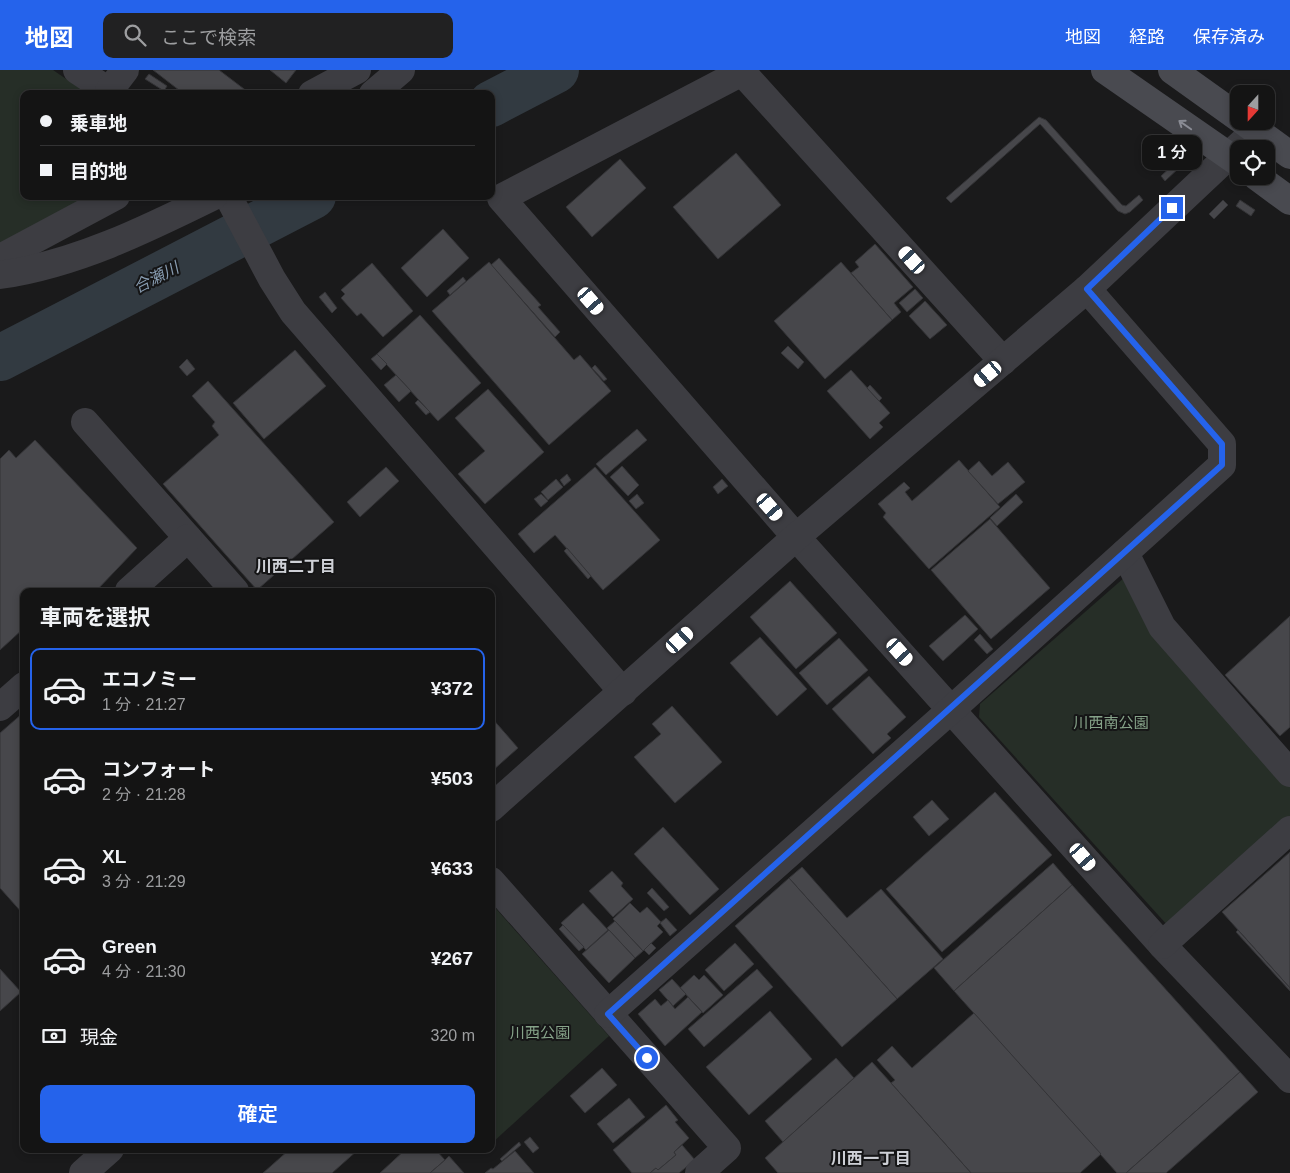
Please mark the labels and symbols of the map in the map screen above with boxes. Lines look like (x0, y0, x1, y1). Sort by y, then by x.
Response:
north arrow (1230, 85, 1275, 130)
one-way arrow (1178, 120, 1192, 130)
callout: 1 分 (1142, 136, 1202, 170)
route end (1161, 197, 1183, 219)
car (896, 244, 927, 276)
water label: 合瀬川 (131, 258, 183, 296)
car (575, 285, 606, 317)
car (971, 359, 1004, 389)
car (754, 491, 785, 523)
district label: 川西二丁目 (256, 558, 336, 575)
car (663, 624, 696, 656)
car (884, 636, 915, 668)
park label: 川西南公園 (1073, 714, 1149, 731)
car (1067, 841, 1098, 873)
park label: 川西公園 (510, 1024, 570, 1041)
route start (636, 1047, 658, 1069)
district label: 川西一丁目 (831, 1150, 911, 1167)

